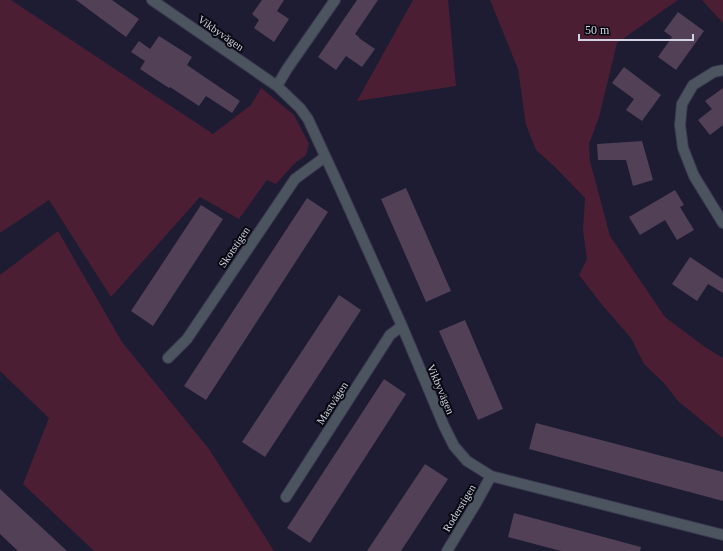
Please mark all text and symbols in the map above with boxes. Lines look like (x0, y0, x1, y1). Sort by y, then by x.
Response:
street label: Vikbyvägen (196, 13, 247, 53)
scale bar (579, 16, 693, 42)
text: 50 m (585, 23, 610, 37)
street label: Skotstigen (216, 224, 252, 270)
street label: Vikbyvägen (425, 362, 457, 416)
street label: Mastvägen (314, 379, 350, 427)
street label: Roderstigen (440, 482, 478, 534)

